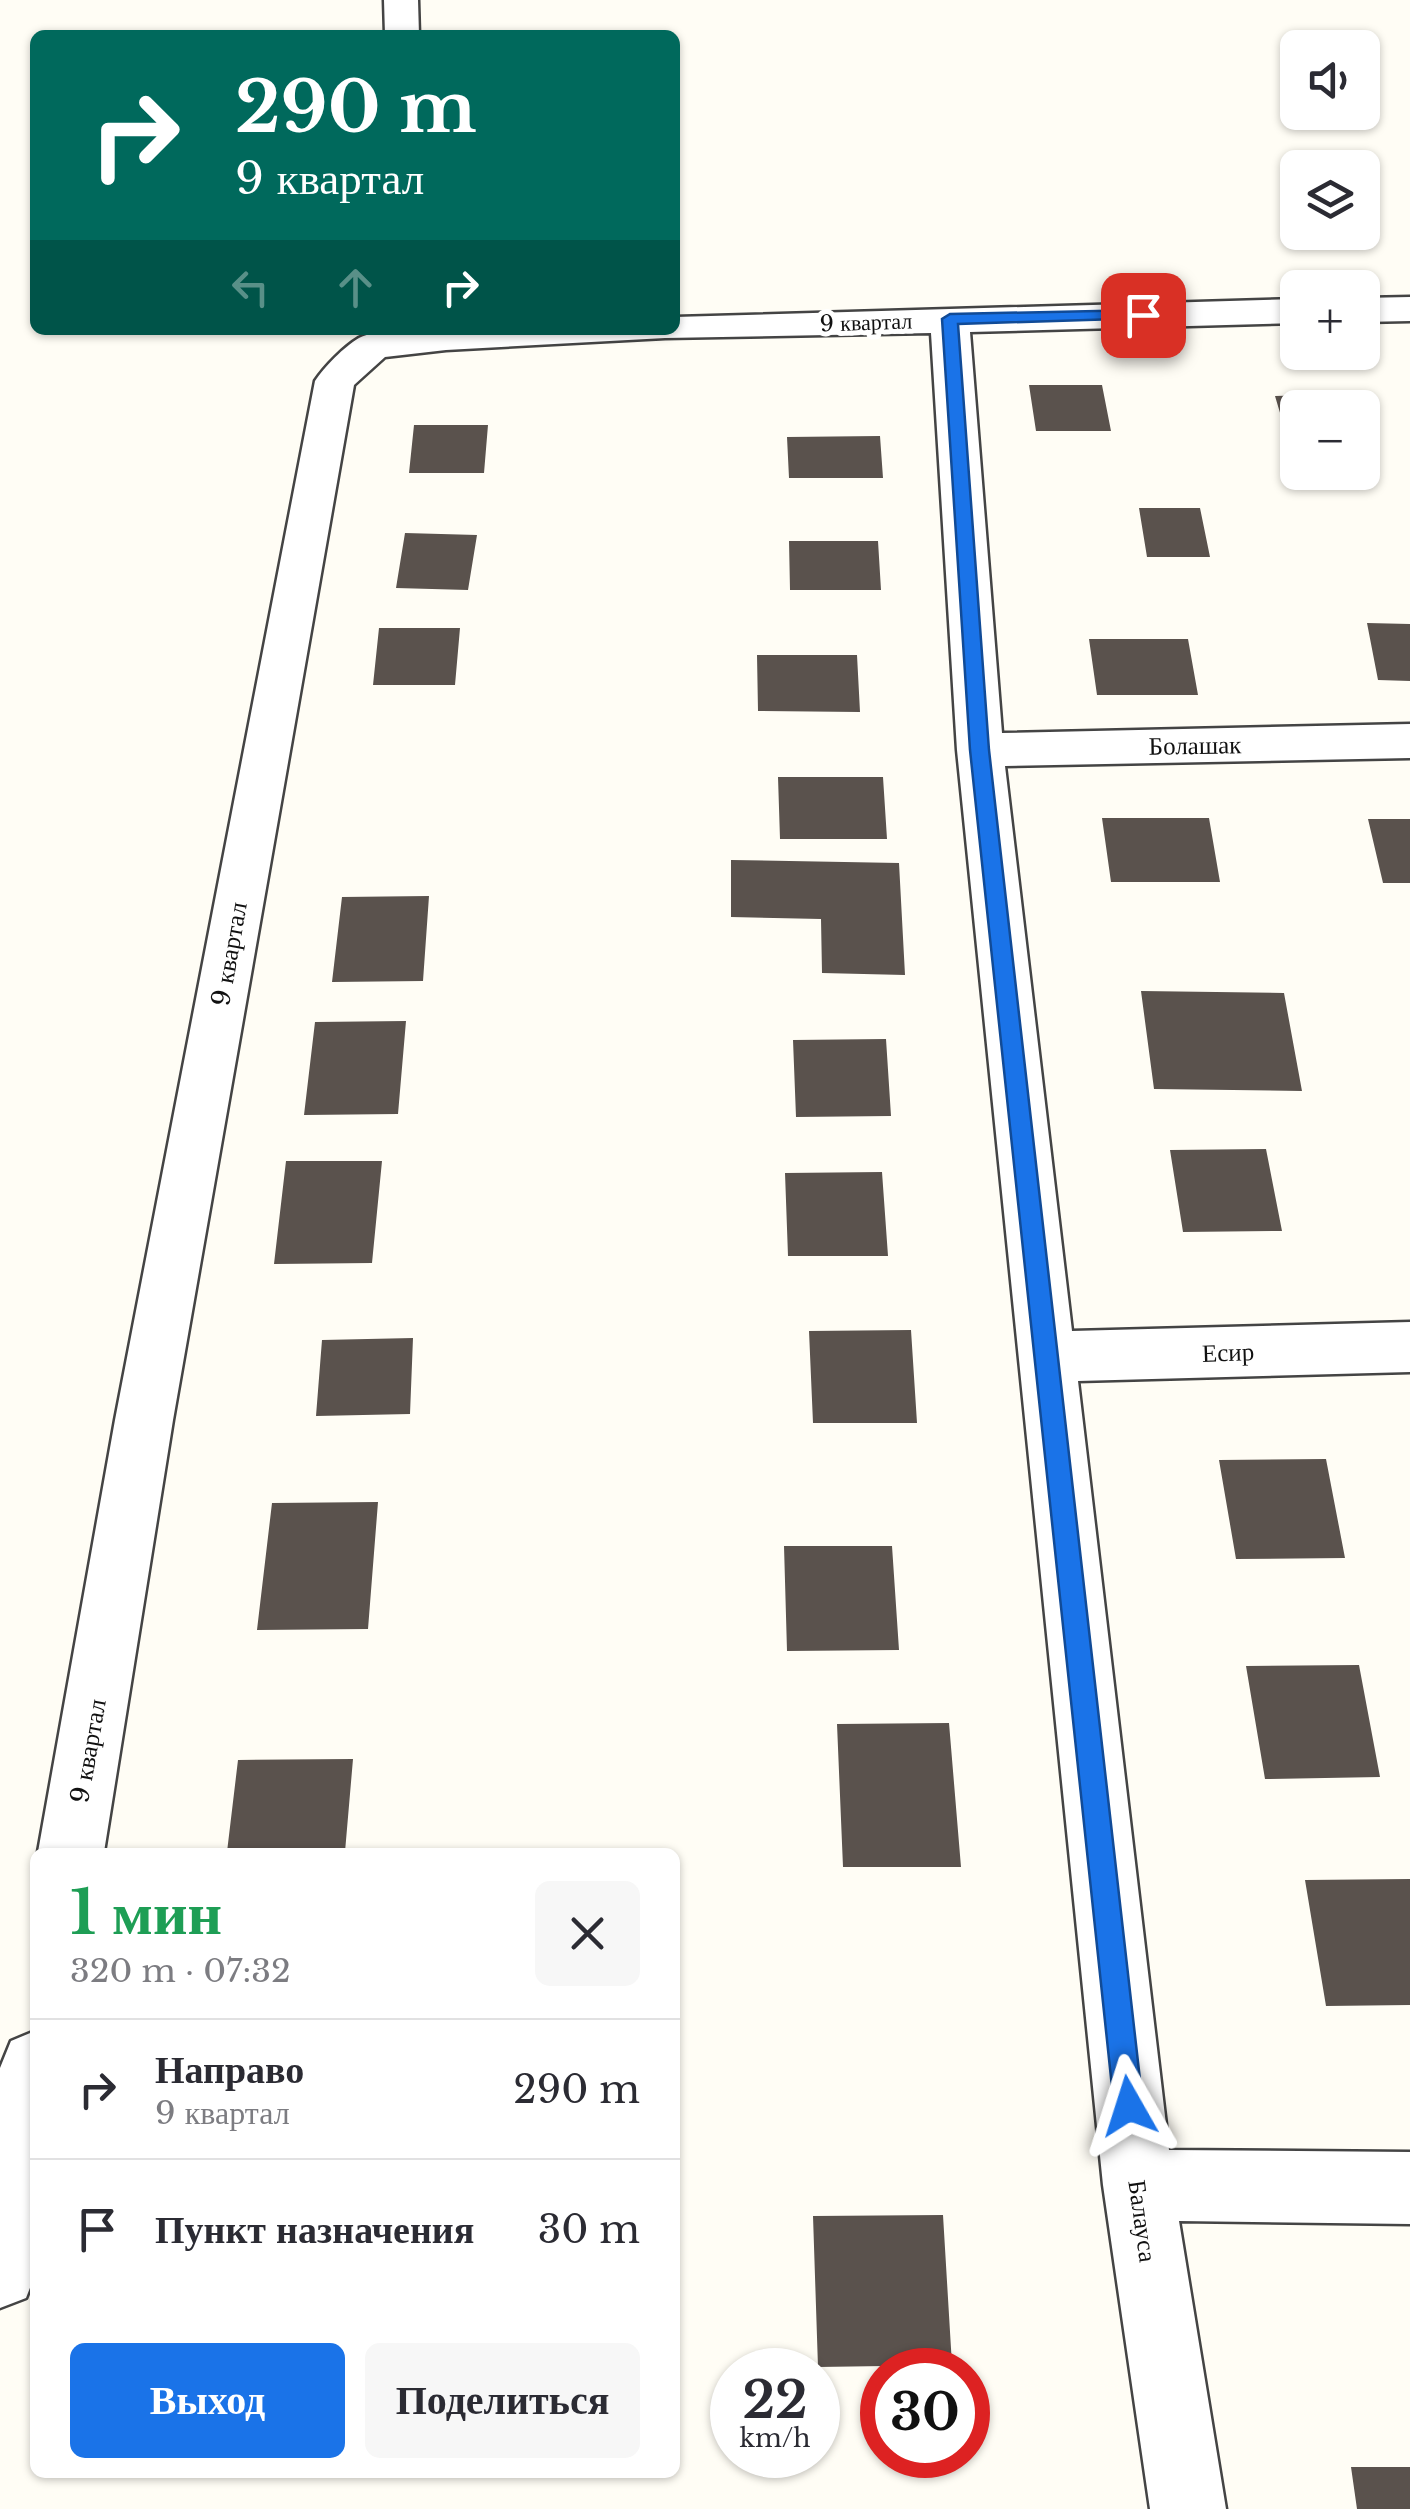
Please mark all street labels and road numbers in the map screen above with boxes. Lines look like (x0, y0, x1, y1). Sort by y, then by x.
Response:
street label: 9 квартал (819, 307, 913, 338)
street label: Болашак (1148, 729, 1242, 762)
street label: 9 квартал (205, 900, 254, 1009)
street label: Есир (1201, 1336, 1255, 1369)
street label: 9 квартал (64, 1697, 113, 1806)
street label: Балауса (1121, 2178, 1164, 2264)

